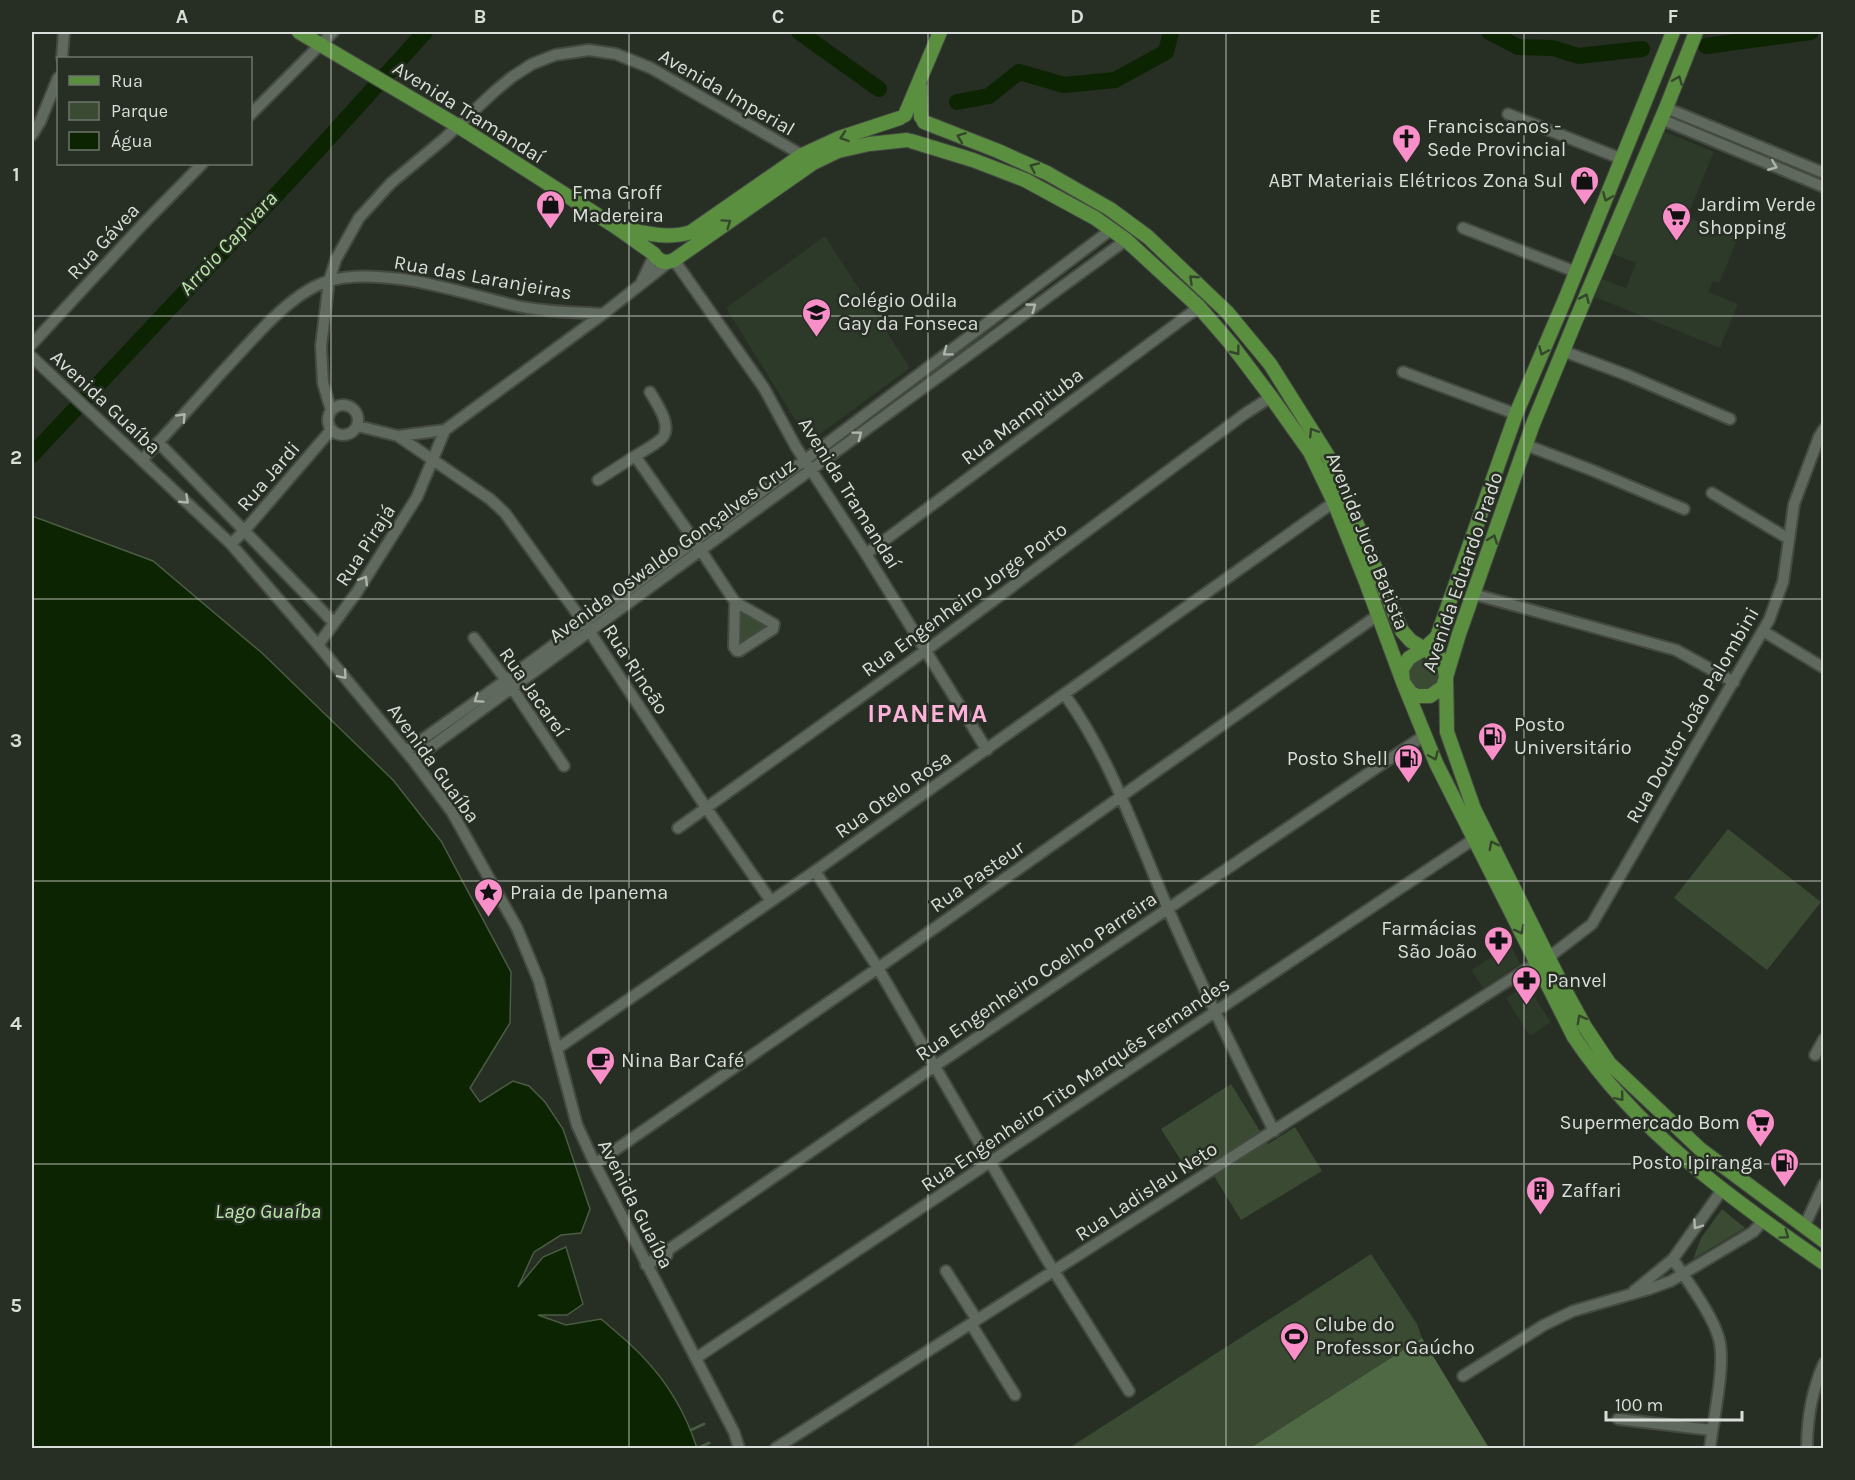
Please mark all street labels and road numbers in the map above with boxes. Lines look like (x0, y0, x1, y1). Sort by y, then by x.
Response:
street label: Avenida Imperial (655, 44, 799, 141)
street label: Avenida Tramandaí (389, 56, 549, 168)
street label: Rua Gávea (62, 199, 144, 284)
street label: Rua das Laranjeiras (392, 251, 574, 304)
street label: Avenida Guaíba (46, 346, 165, 459)
street label: Rua Mampituba (957, 363, 1088, 470)
street label: Avenida Tramandaí (794, 413, 906, 573)
street label: Rua Jardi (232, 437, 305, 516)
street label: Avenida Juca Batista (1321, 449, 1414, 633)
street label: Avenida Oswaldo Gonçalves Cruz (545, 453, 800, 647)
street label: Avenida Eduardo Prado (1417, 469, 1508, 675)
street label: Rua Pirajá (331, 500, 400, 590)
street label: Rua Engenheiro Jorge Porto (857, 517, 1071, 682)
street label: Rua Doutor João Palombini (1621, 603, 1764, 827)
street label: Rua Rincão (598, 620, 673, 719)
street label: Rua Jacareí (494, 643, 573, 742)
street label: Avenida Guaíba (383, 699, 485, 827)
street label: Rua Otelo Rosa (831, 746, 956, 843)
street label: Rua Pasteur (926, 835, 1029, 917)
street label: Rua Engenheiro Coelho Parreira (911, 887, 1161, 1066)
street label: Rua Engenheiro Tito Marquês Fernandes (917, 972, 1234, 1197)
street label: Avenida Guaíba (593, 1136, 678, 1273)
street label: Rua Ladislau Neto (1071, 1137, 1222, 1246)

